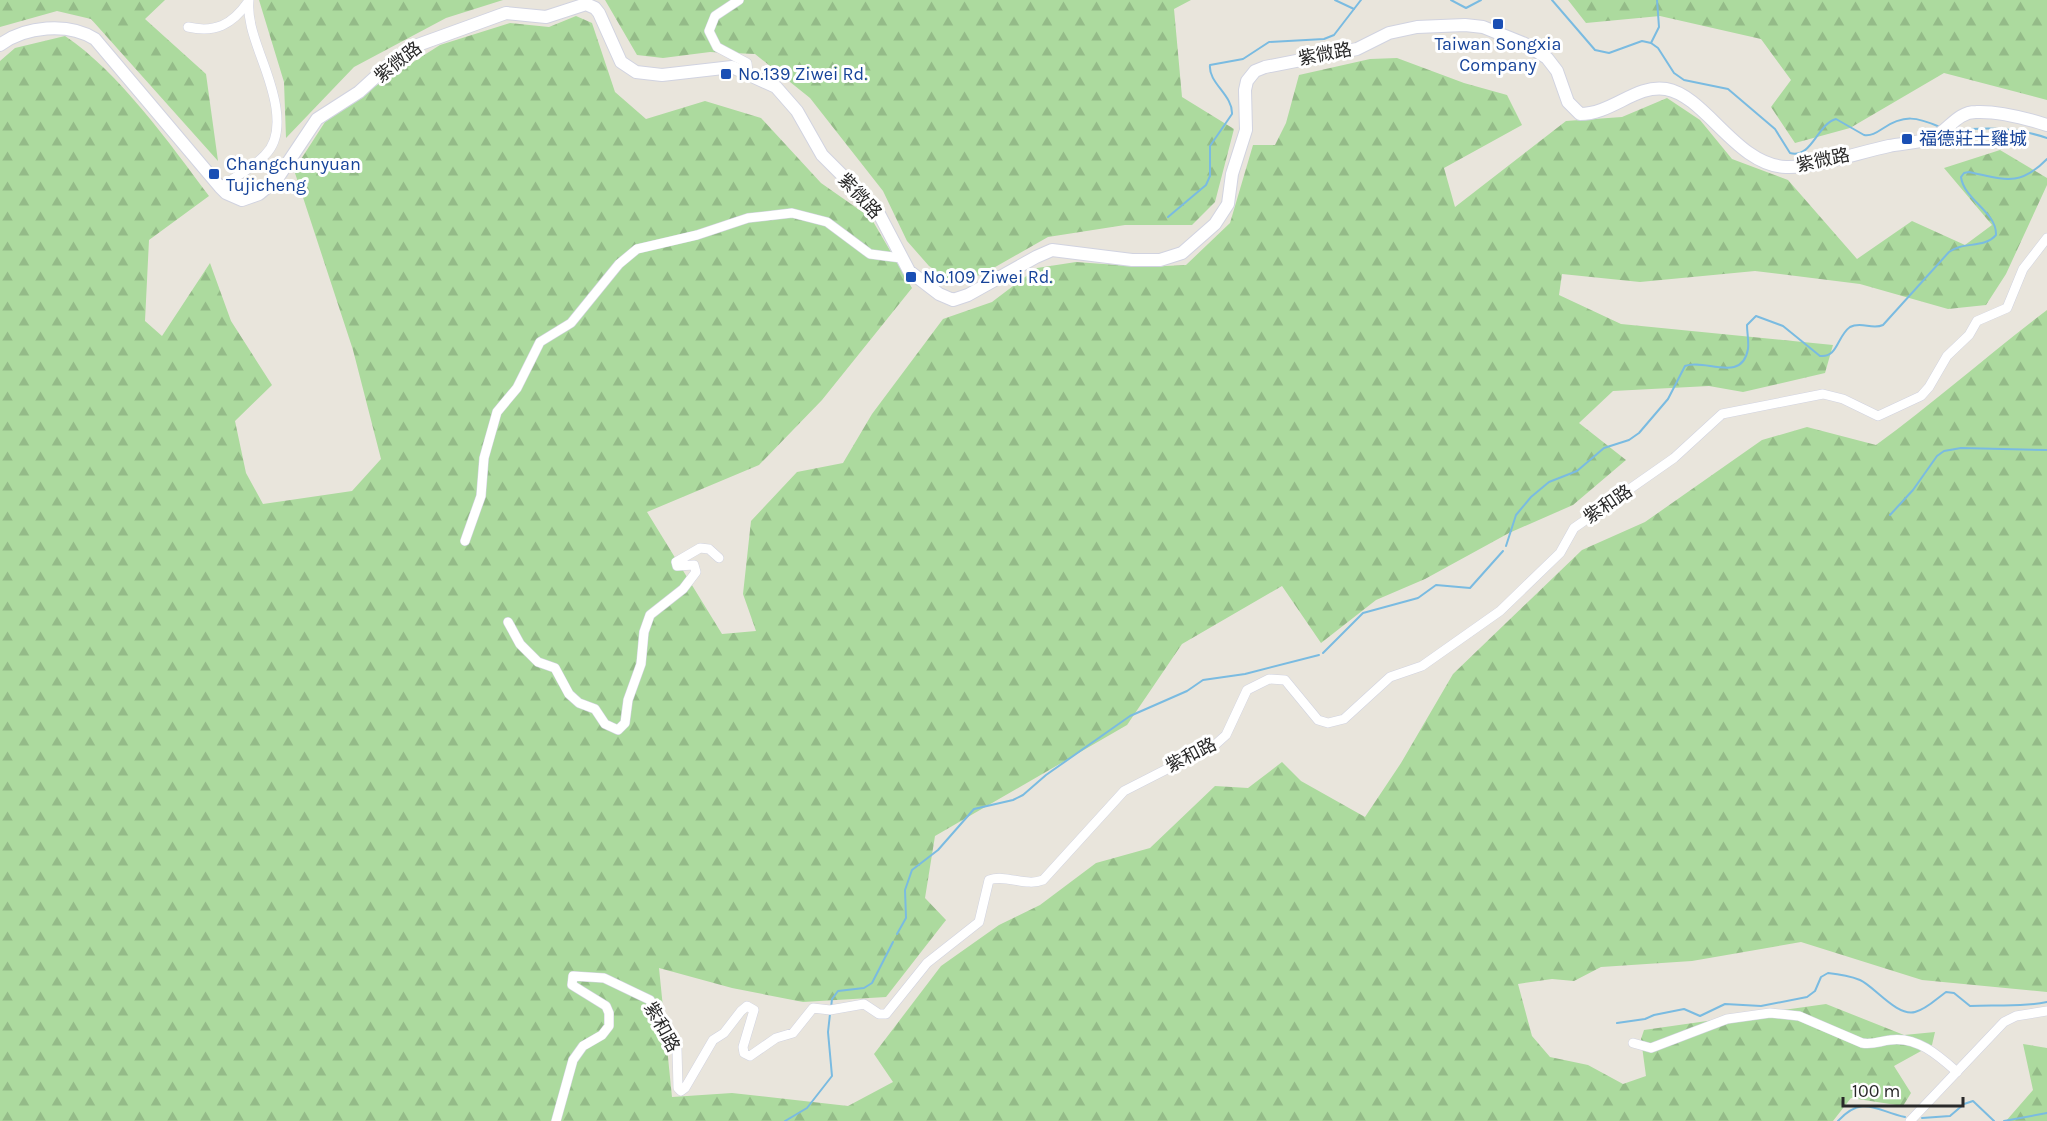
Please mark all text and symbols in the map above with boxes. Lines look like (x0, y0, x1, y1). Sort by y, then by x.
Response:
marker: Taiwan Songxia Company (1491, 17, 1505, 31)
place label: Taiwan Songxia Company (1434, 33, 1562, 76)
street label: 紫微路 (370, 37, 426, 87)
street label: 紫微路 (1296, 38, 1354, 70)
place label: No.139 Ziwei Rd. (738, 63, 868, 85)
marker: No.139 Ziwei Rd. (719, 67, 733, 81)
place label: 福德莊土雞城 (1919, 128, 2027, 150)
marker: 福德莊土雞城 (1900, 132, 1914, 146)
street label: 紫微路 (1794, 144, 1852, 176)
place label: Changchunyuan Tujicheng (226, 153, 361, 196)
marker: Changchunyuan Tujicheng (207, 167, 221, 181)
street label: 紫微路 (834, 169, 886, 223)
place label: No.109 Ziwei Rd. (923, 266, 1053, 288)
marker: No.109 Ziwei Rd. (904, 270, 918, 284)
street label: 紫和路 (1579, 480, 1637, 528)
street label: 紫和路 (1162, 733, 1220, 777)
street label: 紫和路 (639, 998, 685, 1056)
scale bar (1843, 1070, 1963, 1108)
text: 100 m (1852, 1080, 1900, 1102)

